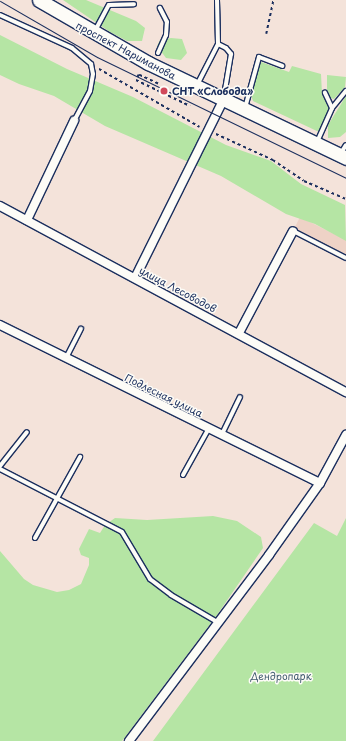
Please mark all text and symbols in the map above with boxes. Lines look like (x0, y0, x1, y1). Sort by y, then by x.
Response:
street label: проспект Нариманова (74, 18, 178, 82)
place label: СНТ «Слобода» (172, 85, 253, 97)
marker: СНТ «Слобода» (159, 86, 169, 96)
street label: улица Лесоводов (137, 263, 219, 315)
street label: Подлесная улица (123, 371, 205, 419)
park label: Дендропарк (250, 670, 312, 682)

